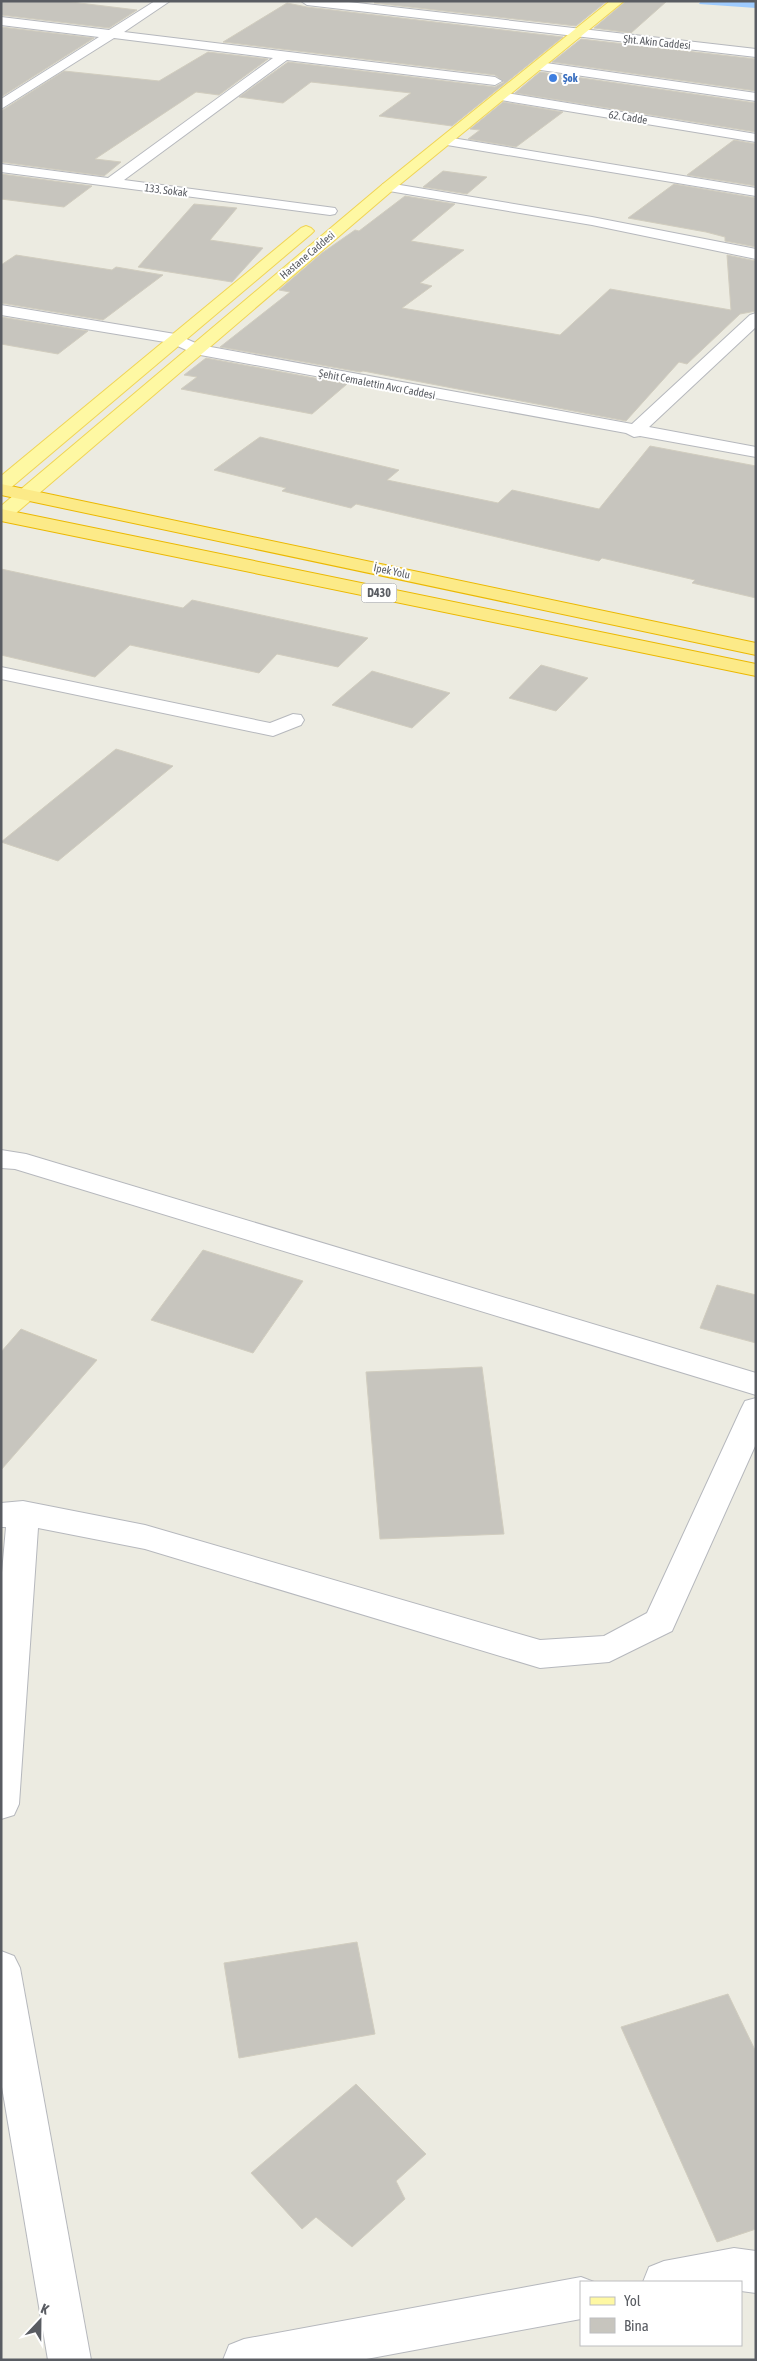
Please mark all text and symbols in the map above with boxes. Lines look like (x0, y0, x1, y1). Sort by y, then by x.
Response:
street label: Şht. Akin Caddesi (623, 32, 691, 52)
marker: Şok (547, 72, 559, 84)
place label: Şok (563, 72, 578, 84)
street label: 62. Cadde (608, 108, 648, 126)
street label: 133. Sokak (144, 181, 189, 199)
street label: Hastane Caddesi (277, 229, 337, 281)
street label: Şehit Cemalettin Avcı Caddesi (318, 367, 436, 401)
street label: İpek Yolu (373, 561, 411, 581)
road number: D430 (362, 584, 396, 602)
legend (580, 2281, 742, 2346)
text: Yol (624, 2292, 641, 2309)
north arrow (15, 2296, 65, 2346)
text: K (39, 2300, 51, 2318)
text: Bina (624, 2317, 649, 2334)

